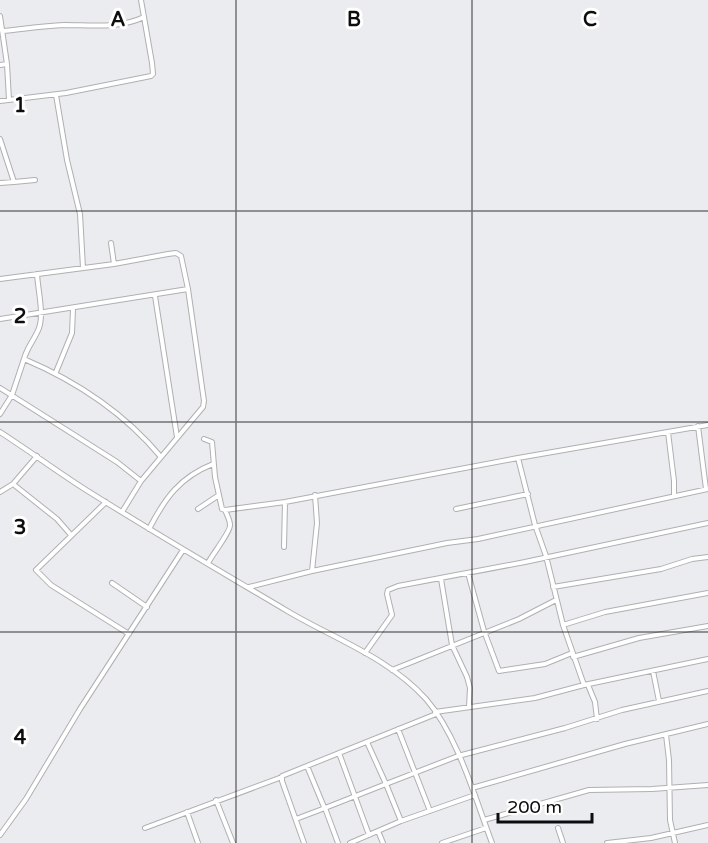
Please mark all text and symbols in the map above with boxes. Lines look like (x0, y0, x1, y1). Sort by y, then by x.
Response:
text: A (111, 8, 126, 32)
text: B (347, 8, 361, 32)
text: C (583, 8, 597, 32)
text: 1 (14, 94, 26, 118)
text: 2 (14, 305, 26, 329)
text: 3 (14, 516, 26, 540)
text: 4 (14, 726, 27, 750)
scale bar (498, 786, 592, 824)
text: 200 m (507, 796, 562, 818)

